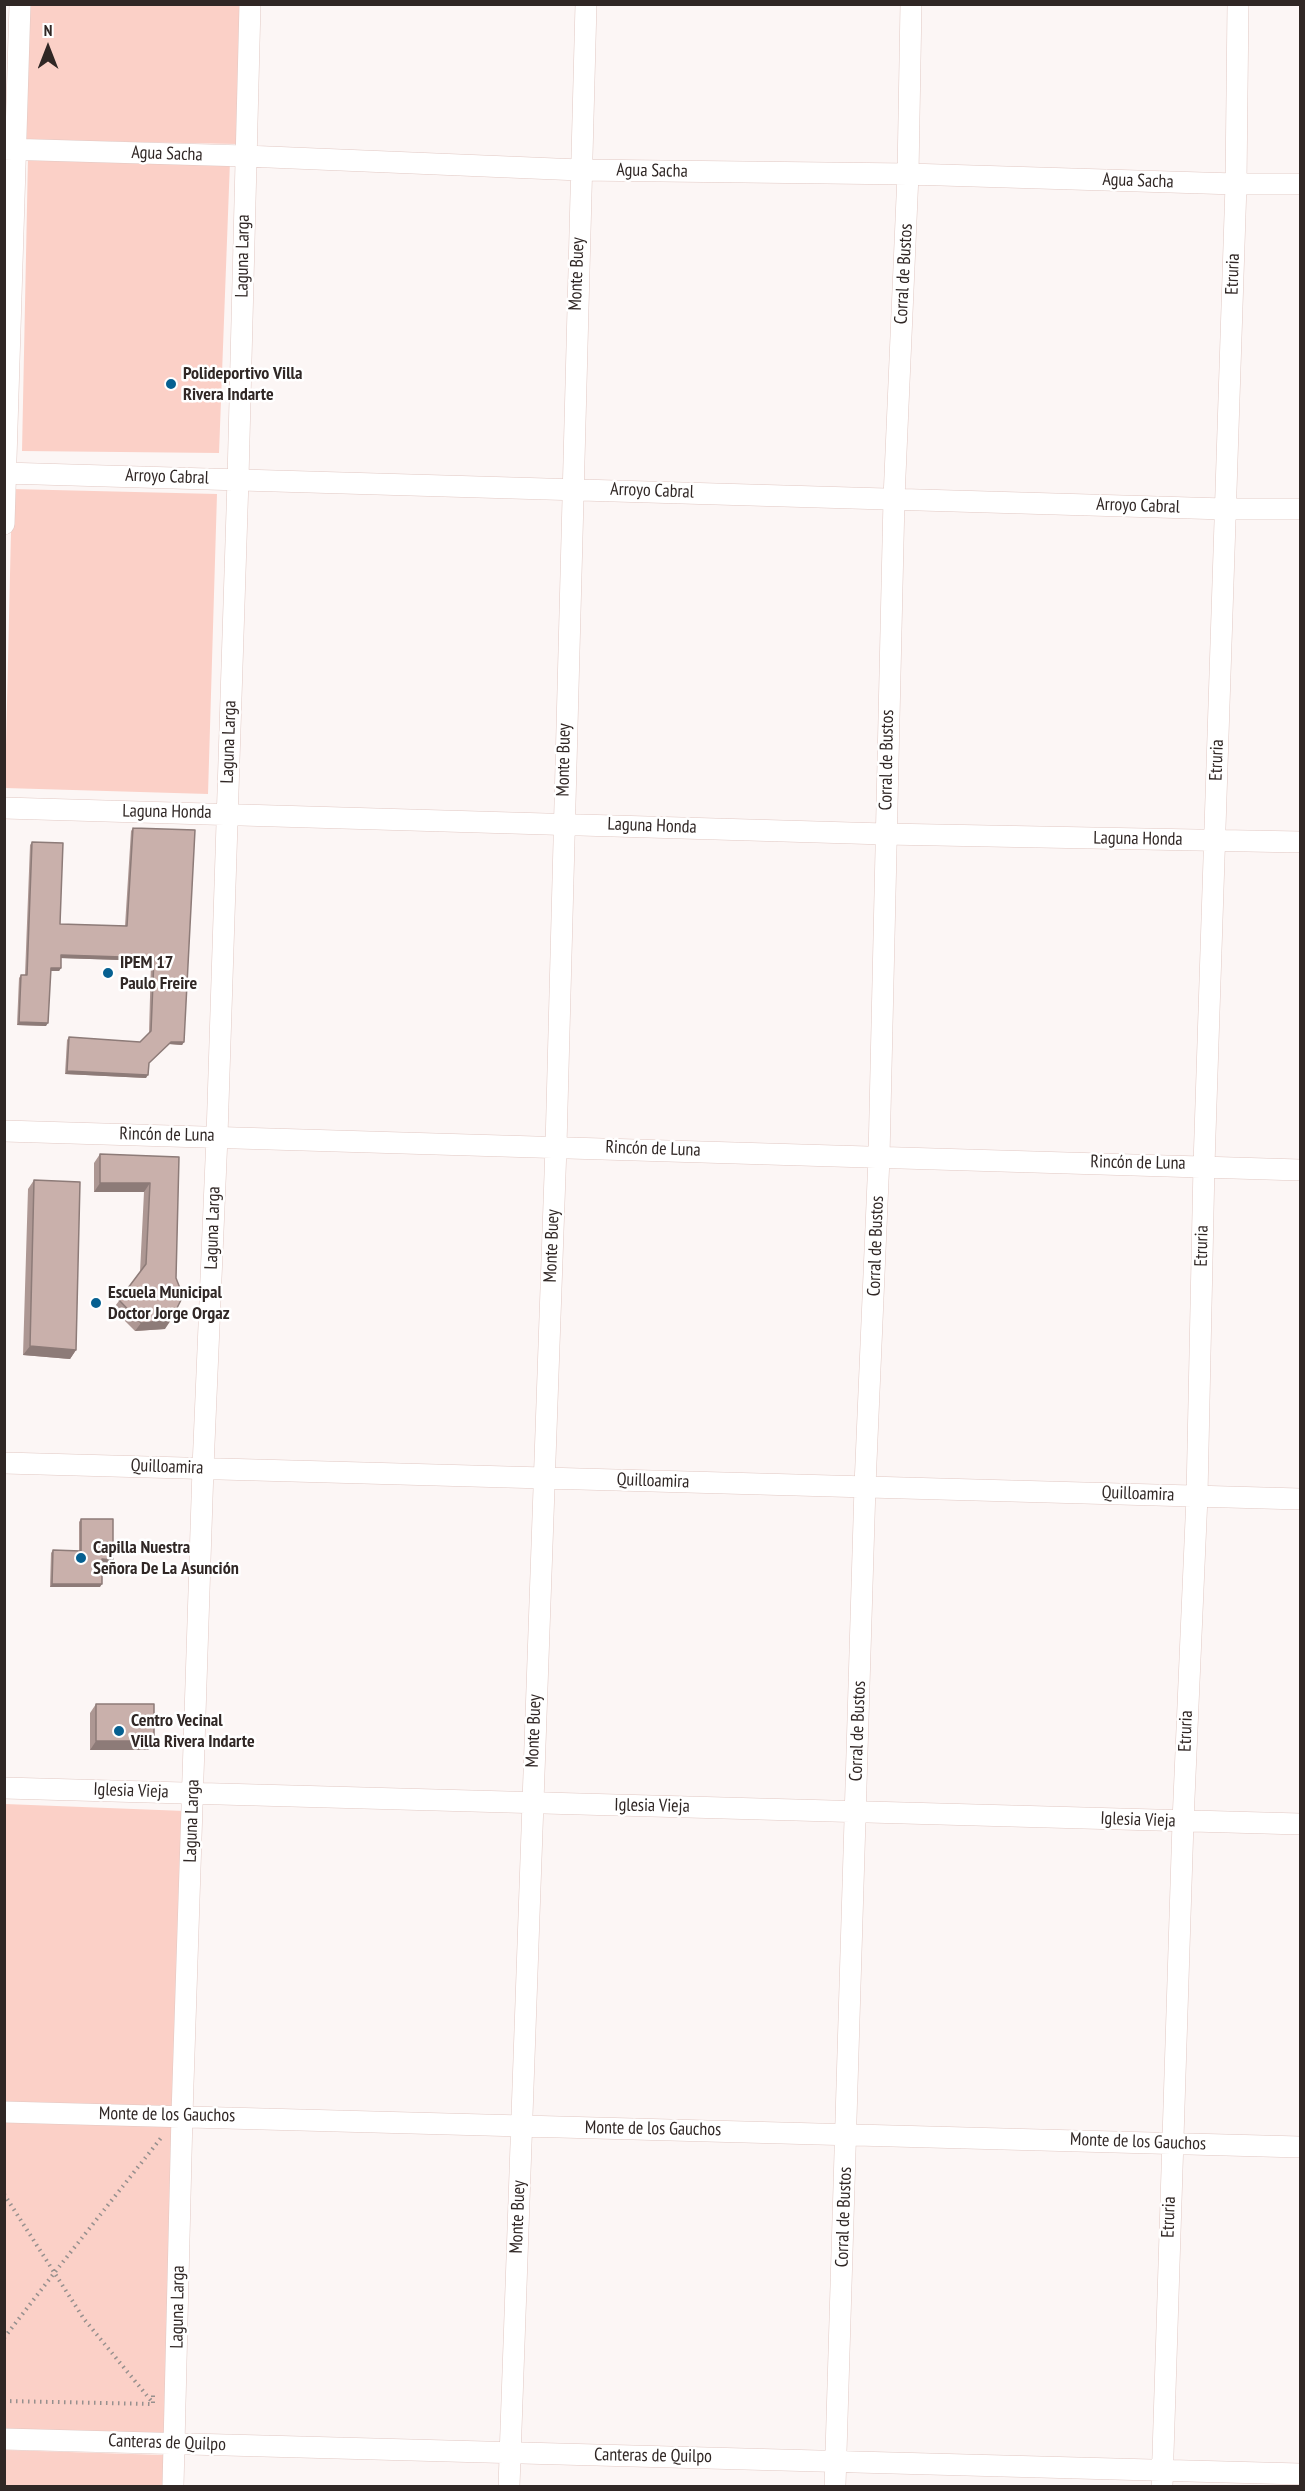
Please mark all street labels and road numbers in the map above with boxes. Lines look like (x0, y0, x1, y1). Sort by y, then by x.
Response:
street label: Agua Sacha (131, 142, 203, 166)
street label: Agua Sacha (616, 160, 688, 182)
street label: Agua Sacha (1102, 169, 1174, 193)
street label: Laguna Larga (231, 214, 255, 298)
street label: Corral de Bustos (891, 223, 917, 325)
street label: Monte Buey (565, 237, 589, 311)
street label: Etruria (1221, 253, 1245, 295)
street label: Arroyo Cabral (125, 465, 209, 489)
street label: Arroyo Cabral (610, 479, 694, 503)
street label: Arroyo Cabral (1096, 494, 1180, 518)
street label: Laguna Larga (217, 700, 241, 784)
street label: Corral de Bustos (875, 709, 899, 811)
street label: Monte Buey (553, 723, 575, 797)
street label: Etruria (1205, 739, 1229, 781)
street label: Laguna Honda (122, 800, 212, 824)
street label: Laguna Honda (607, 814, 697, 838)
street label: Laguna Honda (1093, 827, 1183, 851)
street label: Rincón de Luna (119, 1123, 215, 1147)
street label: Rincón de Luna (605, 1137, 701, 1161)
street label: Rincón de Luna (1090, 1151, 1186, 1175)
street label: Laguna Larga (201, 1186, 225, 1270)
street label: Corral de Bustos (863, 1195, 889, 1297)
street label: Monte Buey (540, 1209, 564, 1283)
street label: Etruria (1191, 1225, 1213, 1267)
street label: Quilloamira (130, 1455, 204, 1479)
street label: Quilloamira (616, 1469, 690, 1493)
street label: Quilloamira (1101, 1482, 1175, 1506)
street label: Corral de Bustos (845, 1680, 871, 1782)
street label: Monte Buey (522, 1694, 546, 1768)
street label: Etruria (1174, 1710, 1198, 1752)
street label: Iglesia Vieja (93, 1779, 169, 1803)
street label: Laguna Larga (180, 1779, 204, 1863)
street label: Iglesia Vieja (614, 1795, 690, 1817)
street label: Iglesia Vieja (1100, 1808, 1176, 1832)
street label: Monte de los Gauchos (99, 2103, 235, 2127)
street label: Monte de los Gauchos (585, 2117, 721, 2141)
street label: Monte de los Gauchos (1070, 2129, 1206, 2155)
street label: Corral de Bustos (831, 2166, 857, 2268)
street label: Monte Buey (506, 2180, 530, 2254)
street label: Etruria (1157, 2196, 1181, 2238)
street label: Laguna Larga (166, 2265, 190, 2349)
street label: Canteras de Quilpo (108, 2430, 226, 2456)
street label: Canteras de Quilpo (594, 2444, 712, 2468)

